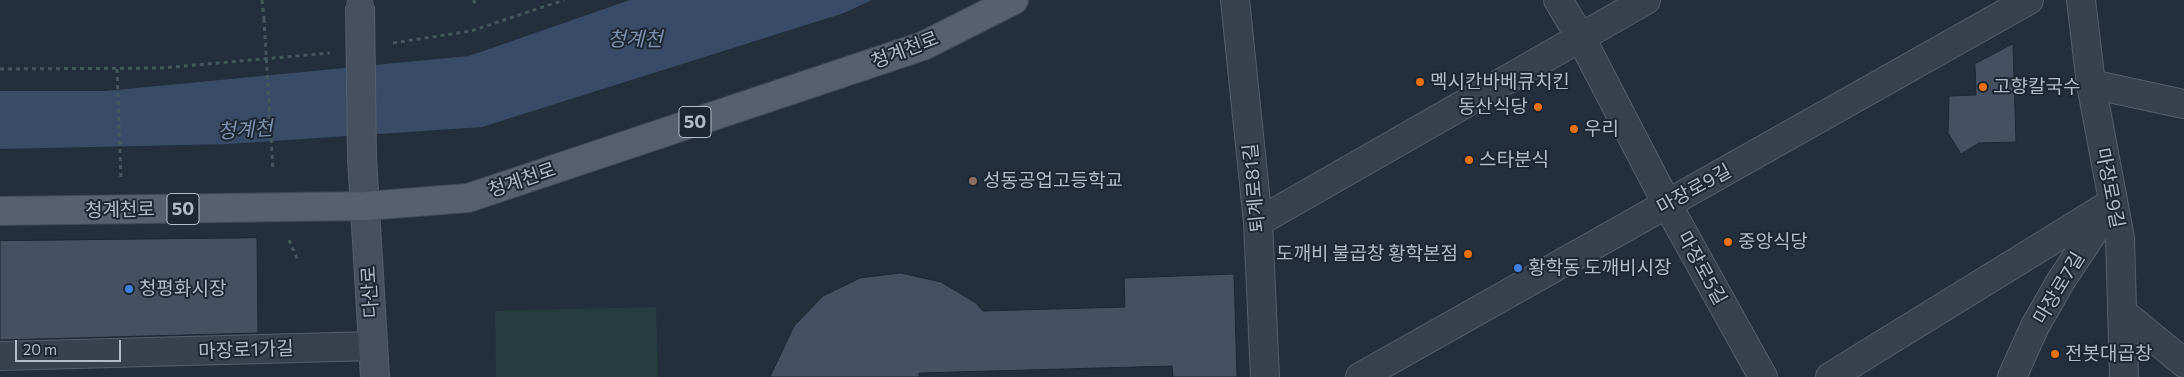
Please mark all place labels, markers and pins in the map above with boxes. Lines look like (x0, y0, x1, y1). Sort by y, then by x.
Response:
place label: 멕시칸바베큐치킨 (1430, 71, 1570, 93)
marker: 멕시칸바베큐치킨 (1414, 76, 1426, 88)
place label: 고향칼국수 (1993, 76, 2080, 98)
marker: 고향칼국수 (1977, 81, 1989, 93)
place label: 동산식당 (1458, 96, 1528, 118)
marker: 동산식당 (1532, 101, 1544, 113)
place label: 우리 (1584, 118, 1619, 140)
marker: 우리 (1568, 123, 1580, 135)
place label: 스타분식 (1479, 149, 1549, 171)
marker: 스타분식 (1463, 154, 1475, 166)
place label: 성동공업고등학교 (983, 170, 1123, 192)
marker: 성동공업고등학교 (967, 175, 979, 187)
place label: 중앙식당 (1738, 231, 1808, 253)
marker: 중앙식당 (1722, 236, 1734, 248)
place label: 도깨비 불곱창 황학본점 (1276, 243, 1458, 265)
marker: 도깨비 불곱창 황학본점 (1462, 248, 1474, 260)
place label: 황학동 도깨비시장 (1528, 257, 1671, 279)
marker: 황학동 도깨비시장 (1512, 262, 1524, 274)
place label: 청평화시장 (139, 278, 226, 300)
marker: 청평화시장 (123, 283, 135, 295)
place label: 전봇대곱창 (2065, 343, 2152, 365)
marker: 전봇대곱창 (2049, 348, 2061, 360)

